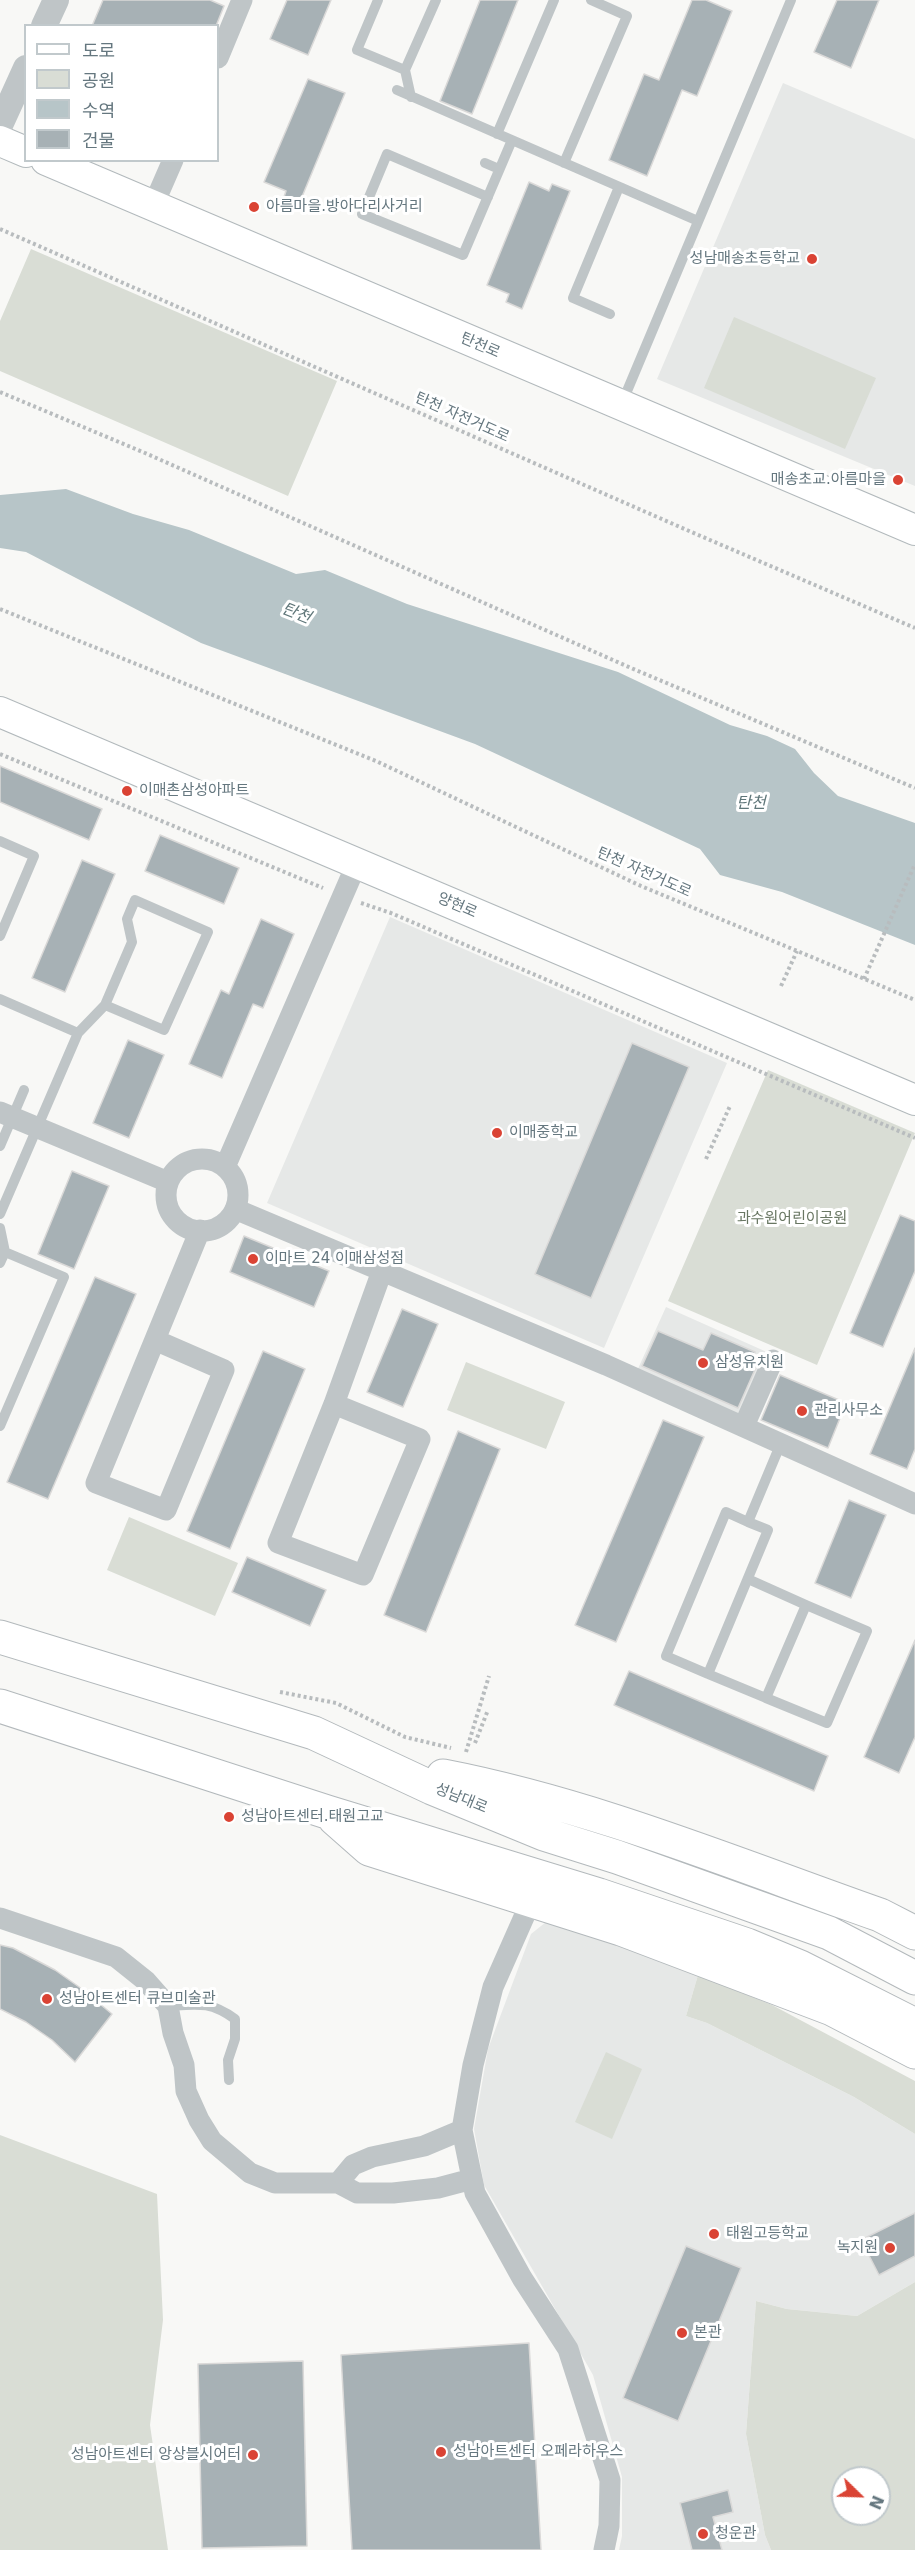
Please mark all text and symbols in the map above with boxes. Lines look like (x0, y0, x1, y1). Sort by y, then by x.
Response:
legend (24, 24, 219, 162)
text: 도로 (82, 40, 115, 61)
text: 공원 (82, 70, 115, 91)
text: 수역 (82, 100, 115, 121)
text: 건물 (82, 130, 115, 151)
place label: 아름마을.방아다리사거리 (266, 198, 423, 216)
marker: 아름마을.방아다리사거리 (247, 200, 261, 214)
place label: 성남매송초등학교 (690, 250, 800, 268)
marker: 성남매송초등학교 (805, 252, 819, 266)
street label: 탄천로 (457, 330, 503, 362)
street label: 탄천 자전거도로 (412, 389, 512, 447)
place label: 매송초교.아름마을 (771, 471, 886, 489)
marker: 매송초교.아름마을 (891, 473, 905, 487)
water label: 탄천 (279, 600, 313, 628)
place label: 이매촌삼성아파트 (139, 782, 249, 800)
marker: 이매촌삼성아파트 (120, 784, 134, 798)
water label: 탄천 (736, 794, 766, 814)
street label: 탄천 자전거도로 (594, 844, 694, 902)
street label: 양현로 (434, 890, 480, 922)
place label: 이매중학교 (509, 1124, 578, 1142)
marker: 이매중학교 (490, 1126, 504, 1140)
park label: 과수원어린이공원 (737, 1210, 847, 1228)
place label: 이마트 24 이매삼성점 (265, 1250, 404, 1268)
marker: 이마트 24 이매삼성점 (246, 1252, 260, 1266)
place label: 삼성유치원 (715, 1354, 784, 1372)
marker: 삼성유치원 (696, 1356, 710, 1370)
place label: 관리사무소 (814, 1402, 883, 1420)
marker: 관리사무소 (795, 1404, 809, 1418)
street label: 성남대로 (432, 1780, 490, 1818)
place label: 성남아트센터.태원고교 (241, 1808, 384, 1826)
marker: 성남아트센터.태원고교 (222, 1810, 236, 1824)
place label: 성남아트센터 큐브미술관 (59, 1990, 216, 2008)
marker: 성남아트센터 큐브미술관 (40, 1992, 54, 2006)
place label: 태원고등학교 (726, 2225, 809, 2243)
marker: 태원고등학교 (707, 2227, 721, 2241)
place label: 녹지원 (837, 2239, 878, 2257)
marker: 녹지원 (883, 2241, 897, 2255)
place label: 본관 (694, 2324, 722, 2342)
marker: 본관 (675, 2326, 689, 2340)
place label: 성남아트센터 오페라하우스 (453, 2443, 623, 2461)
marker: 성남아트센터 오페라하우스 (434, 2445, 448, 2459)
place label: 성남아트센터 앙상블시어터 (71, 2446, 241, 2464)
marker: 성남아트센터 앙상블시어터 (246, 2448, 260, 2462)
north arrow (831, 2466, 891, 2526)
text: N (865, 2493, 888, 2512)
place label: 청운관 (715, 2525, 756, 2543)
marker: 청운관 (696, 2527, 710, 2541)

